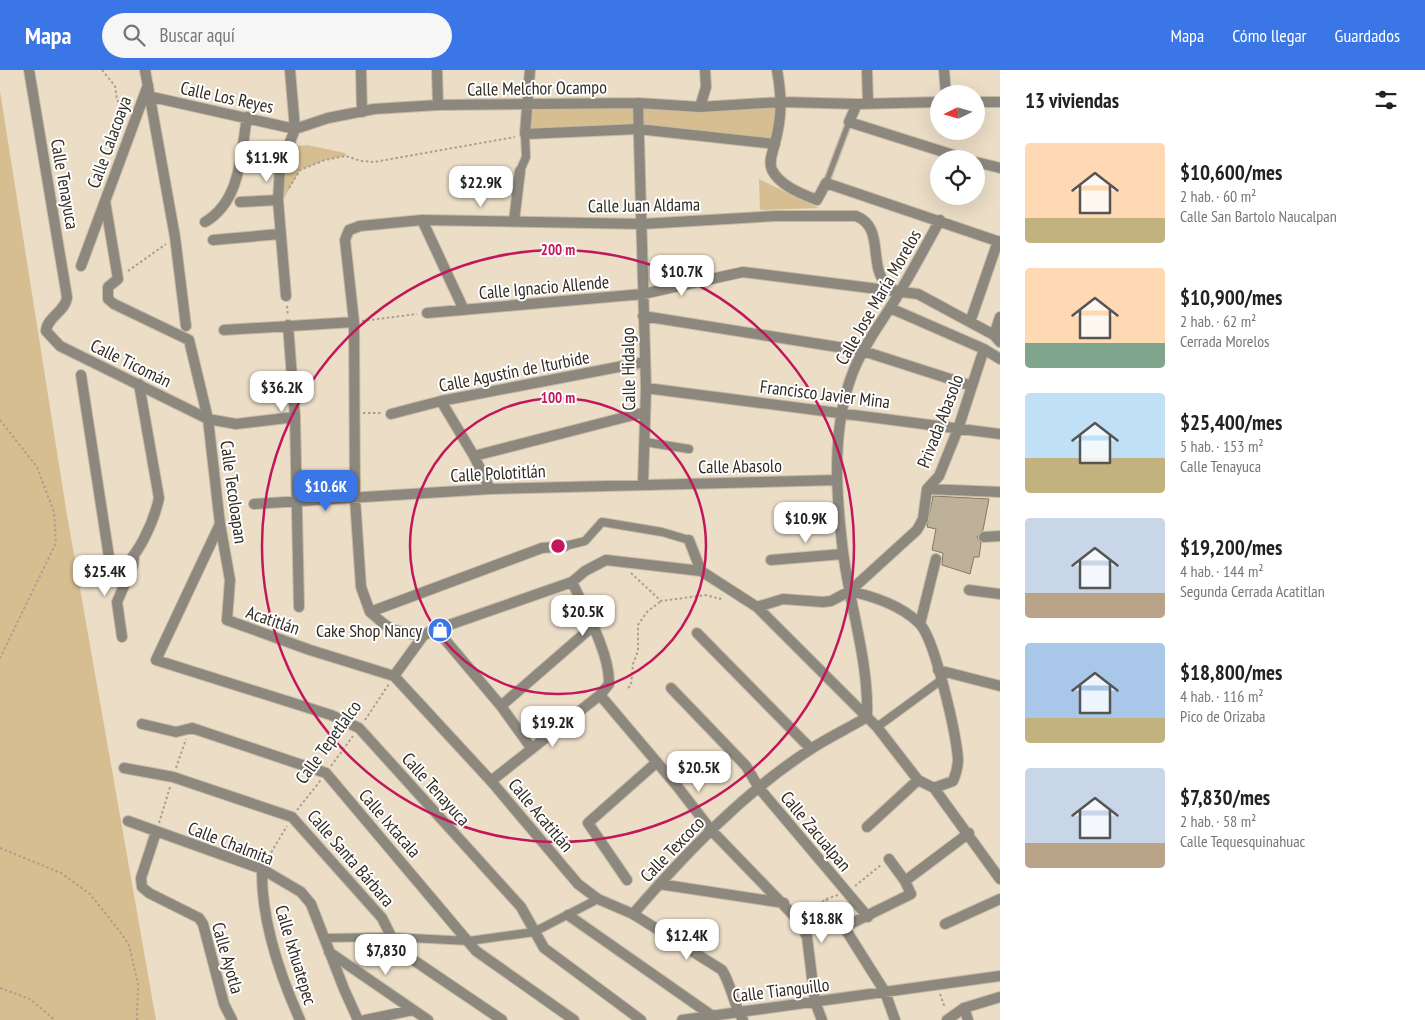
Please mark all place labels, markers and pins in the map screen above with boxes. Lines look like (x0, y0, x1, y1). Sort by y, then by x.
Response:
pin: $11.9K (226, 140, 308, 183)
pin: $22.9K (440, 166, 522, 208)
pin: $10.7K (641, 254, 723, 297)
pin: $36.2K (241, 370, 323, 413)
pin: $10.6K (285, 470, 367, 512)
pin: $10.9K (765, 502, 847, 544)
centre of rings (549, 537, 567, 555)
pin: $25.4K (64, 554, 146, 597)
pin: $20.5K (542, 594, 624, 637)
shop icon: Cake Shop Nancy (427, 617, 453, 643)
place label: Cake Shop Nancy (316, 619, 422, 642)
pin: $19.2K (512, 706, 594, 748)
pin: $20.5K (658, 750, 740, 793)
pin: $18.8K (781, 902, 863, 944)
pin: $12.4K (646, 918, 728, 961)
pin: $7,830 (345, 934, 427, 976)

